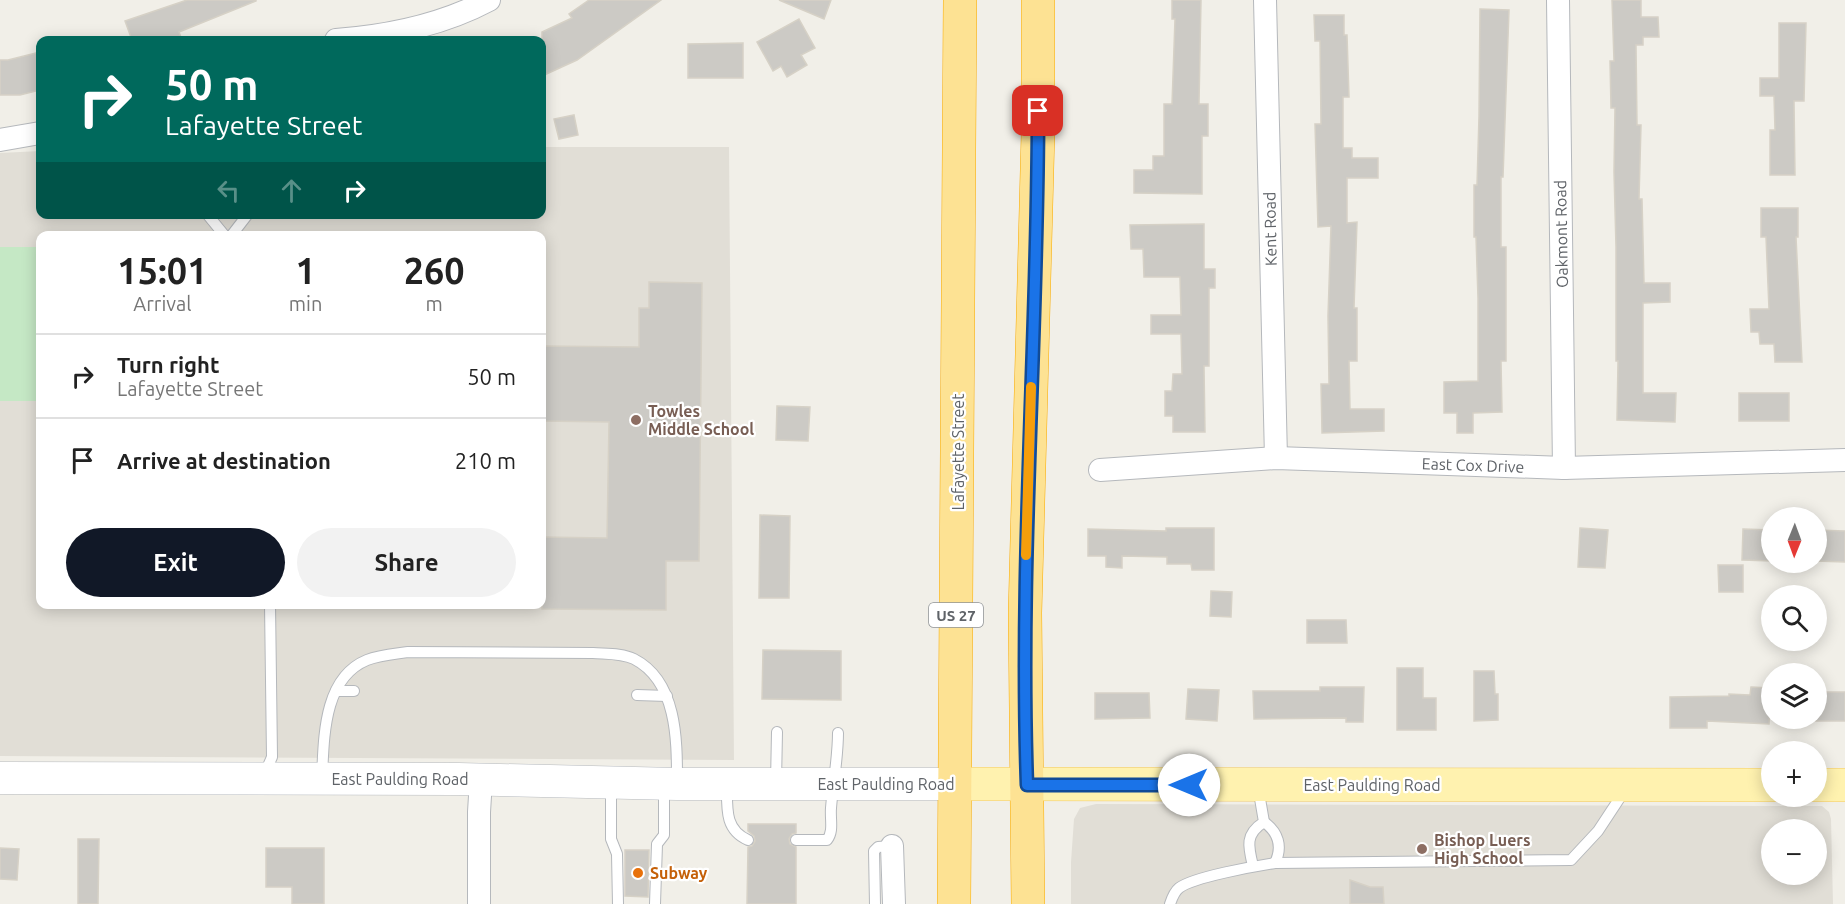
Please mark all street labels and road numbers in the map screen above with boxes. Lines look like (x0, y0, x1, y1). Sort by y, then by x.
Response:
street label: Oakmont Road (1551, 180, 1571, 288)
street label: Kent Road (1260, 192, 1280, 266)
street label: Lafayette Street (949, 393, 967, 510)
street label: East Cox Drive (1421, 454, 1525, 476)
road number: US 27 (929, 603, 983, 627)
street label: East Paulding Road (331, 770, 469, 788)
street label: East Paulding Road (817, 775, 955, 793)
street label: East Paulding Road (1303, 776, 1441, 794)

